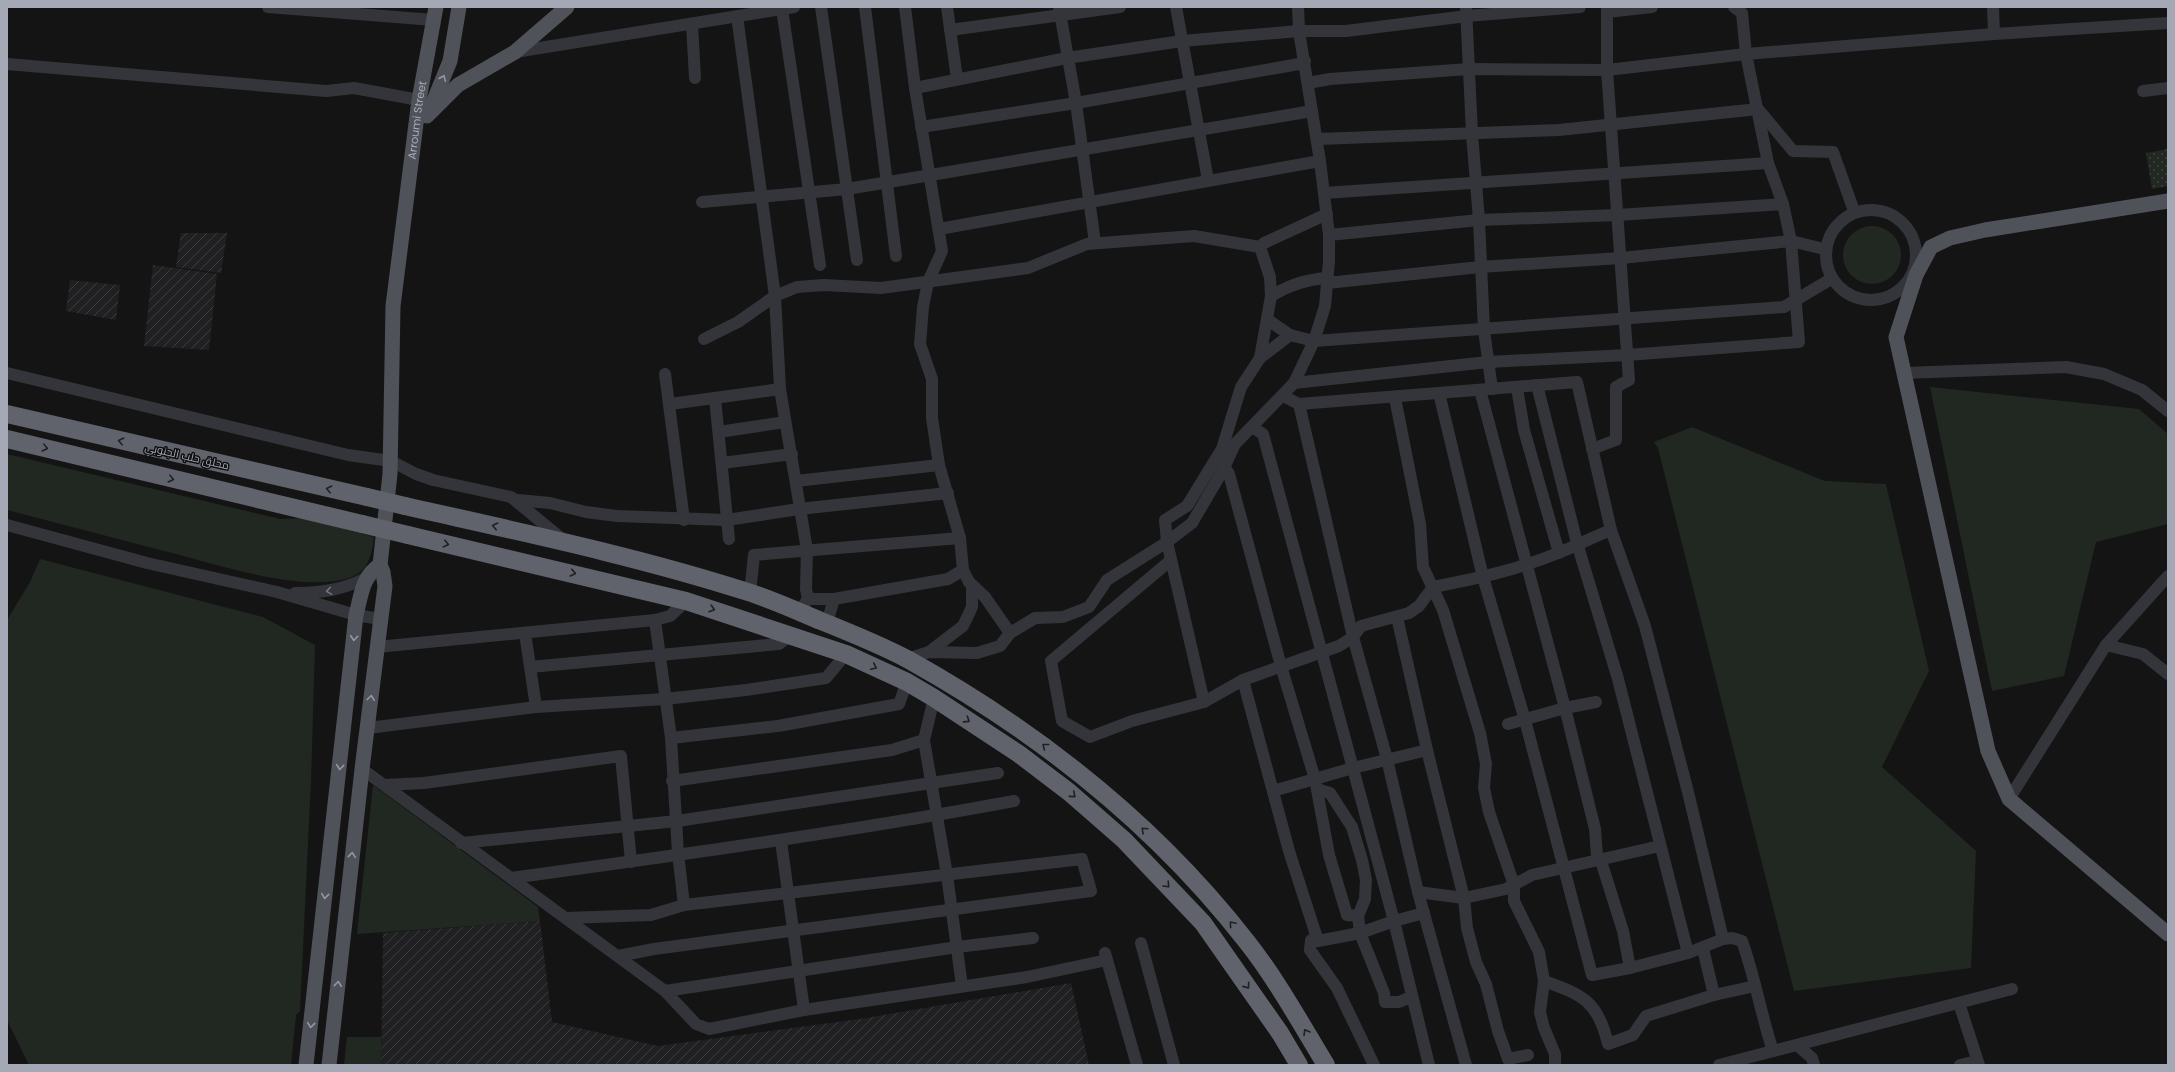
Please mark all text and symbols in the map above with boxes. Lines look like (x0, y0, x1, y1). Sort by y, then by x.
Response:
one-way arrow (439, 75, 447, 82)
street label: Arroumi Street (404, 80, 430, 160)
one-way arrow (118, 437, 124, 445)
street label: محلق حلب الجنوبي (143, 439, 231, 474)
one-way arrow (42, 444, 48, 452)
one-way arrow (168, 474, 175, 482)
one-way arrow (326, 485, 333, 493)
one-way arrow (492, 523, 498, 531)
one-way arrow (443, 539, 449, 547)
one-way arrow (569, 569, 576, 577)
one-way arrow (326, 587, 332, 595)
one-way arrow (708, 605, 715, 613)
one-way arrow (350, 635, 359, 641)
one-way arrow (869, 662, 877, 670)
one-way arrow (366, 695, 375, 701)
one-way arrow (963, 715, 970, 723)
one-way arrow (1042, 743, 1049, 750)
one-way arrow (336, 764, 345, 770)
one-way arrow (1068, 790, 1075, 797)
one-way arrow (1141, 827, 1149, 834)
one-way arrow (347, 852, 356, 858)
one-way arrow (1162, 880, 1169, 887)
one-way arrow (321, 893, 330, 899)
one-way arrow (1230, 922, 1237, 929)
one-way arrow (333, 981, 342, 988)
one-way arrow (1242, 982, 1250, 989)
one-way arrow (306, 1022, 315, 1028)
one-way arrow (1303, 1029, 1310, 1036)

